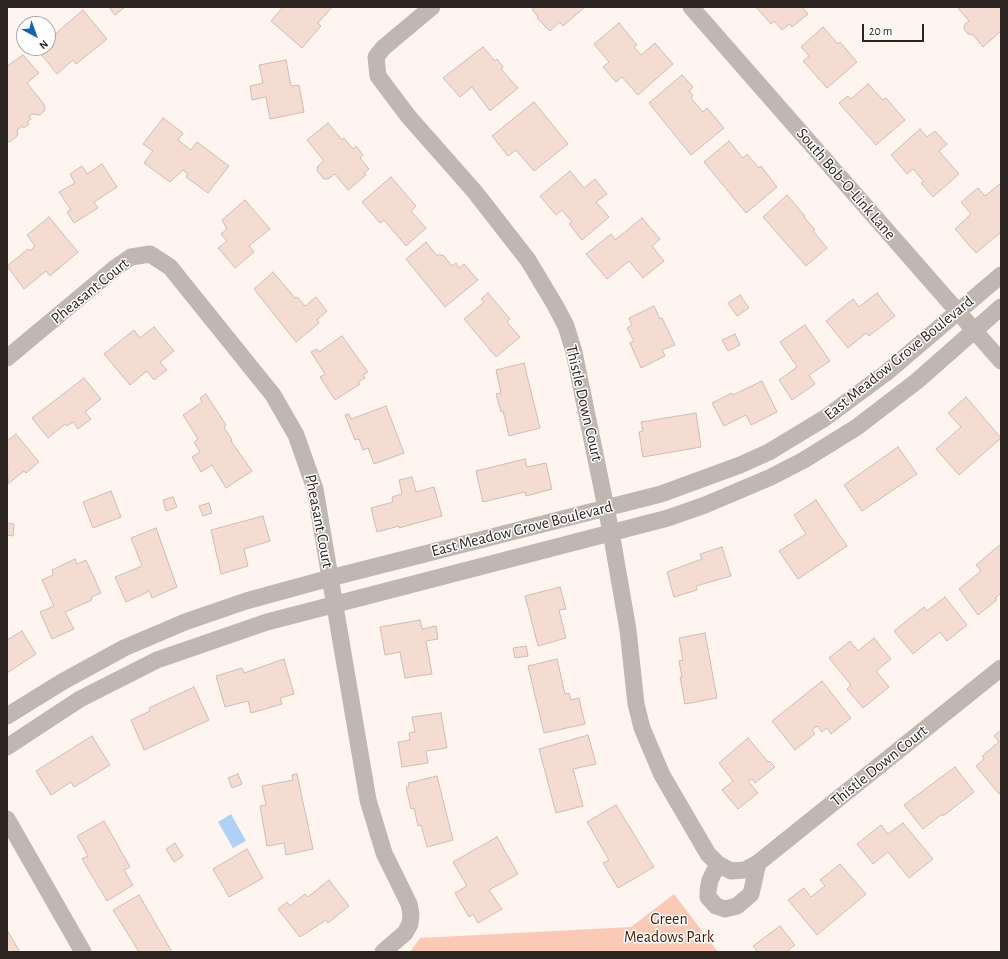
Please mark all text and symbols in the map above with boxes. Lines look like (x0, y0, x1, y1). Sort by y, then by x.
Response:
north arrow (16, 16, 56, 56)
scale bar (864, 16, 926, 42)
text: 20 m (869, 25, 892, 37)
text: N (37, 38, 50, 51)
street label: South Bob-O-Link Lane (792, 124, 900, 244)
street label: Pheasant Court (47, 254, 133, 328)
street label: East Meadow Grove Boulevard (821, 292, 977, 424)
street label: Thistle Down Court (561, 343, 607, 463)
street label: Pheasant Court (301, 473, 337, 569)
street label: East Meadow Grove Boulevard (429, 497, 615, 561)
street label: Thistle Down Court (827, 721, 931, 811)
park label: Green Meadows Park (624, 909, 714, 947)

